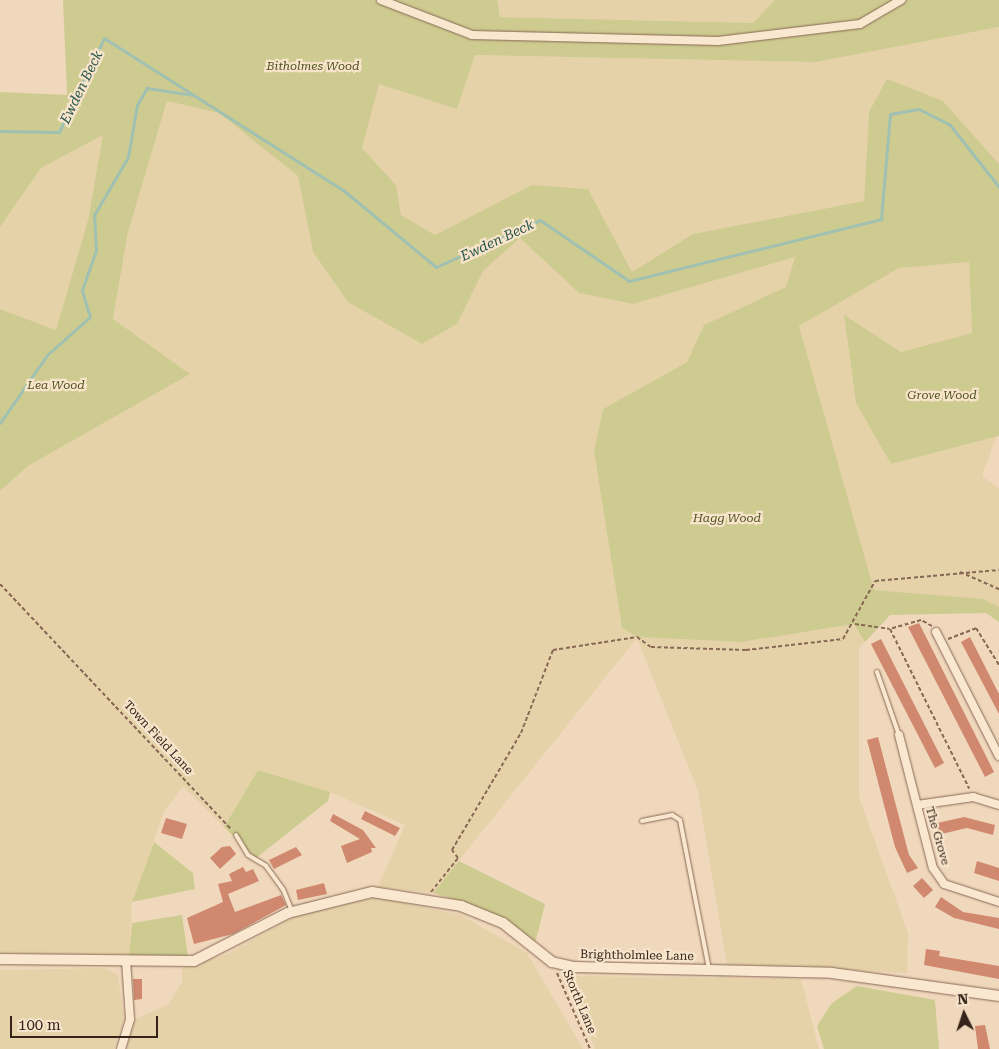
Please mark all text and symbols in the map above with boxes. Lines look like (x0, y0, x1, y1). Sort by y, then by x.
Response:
water label: Ewden Beck (56, 48, 106, 126)
park label: Bitholmes Wood (267, 60, 359, 74)
water label: Ewden Beck (458, 216, 536, 264)
park label: Lea Wood (27, 379, 85, 393)
park label: Grove Wood (907, 389, 977, 403)
park label: Hagg Wood (693, 512, 761, 526)
street label: Town Field Lane (120, 698, 196, 778)
street label: The Grove (922, 805, 952, 867)
street label: Brightholmlee Lane (580, 948, 694, 964)
street label: Storth Lane (559, 968, 599, 1036)
north arrow (939, 989, 989, 1039)
text: N (957, 991, 969, 1007)
scale bar (12, 1006, 160, 1038)
text: 100 m (18, 1016, 61, 1034)

